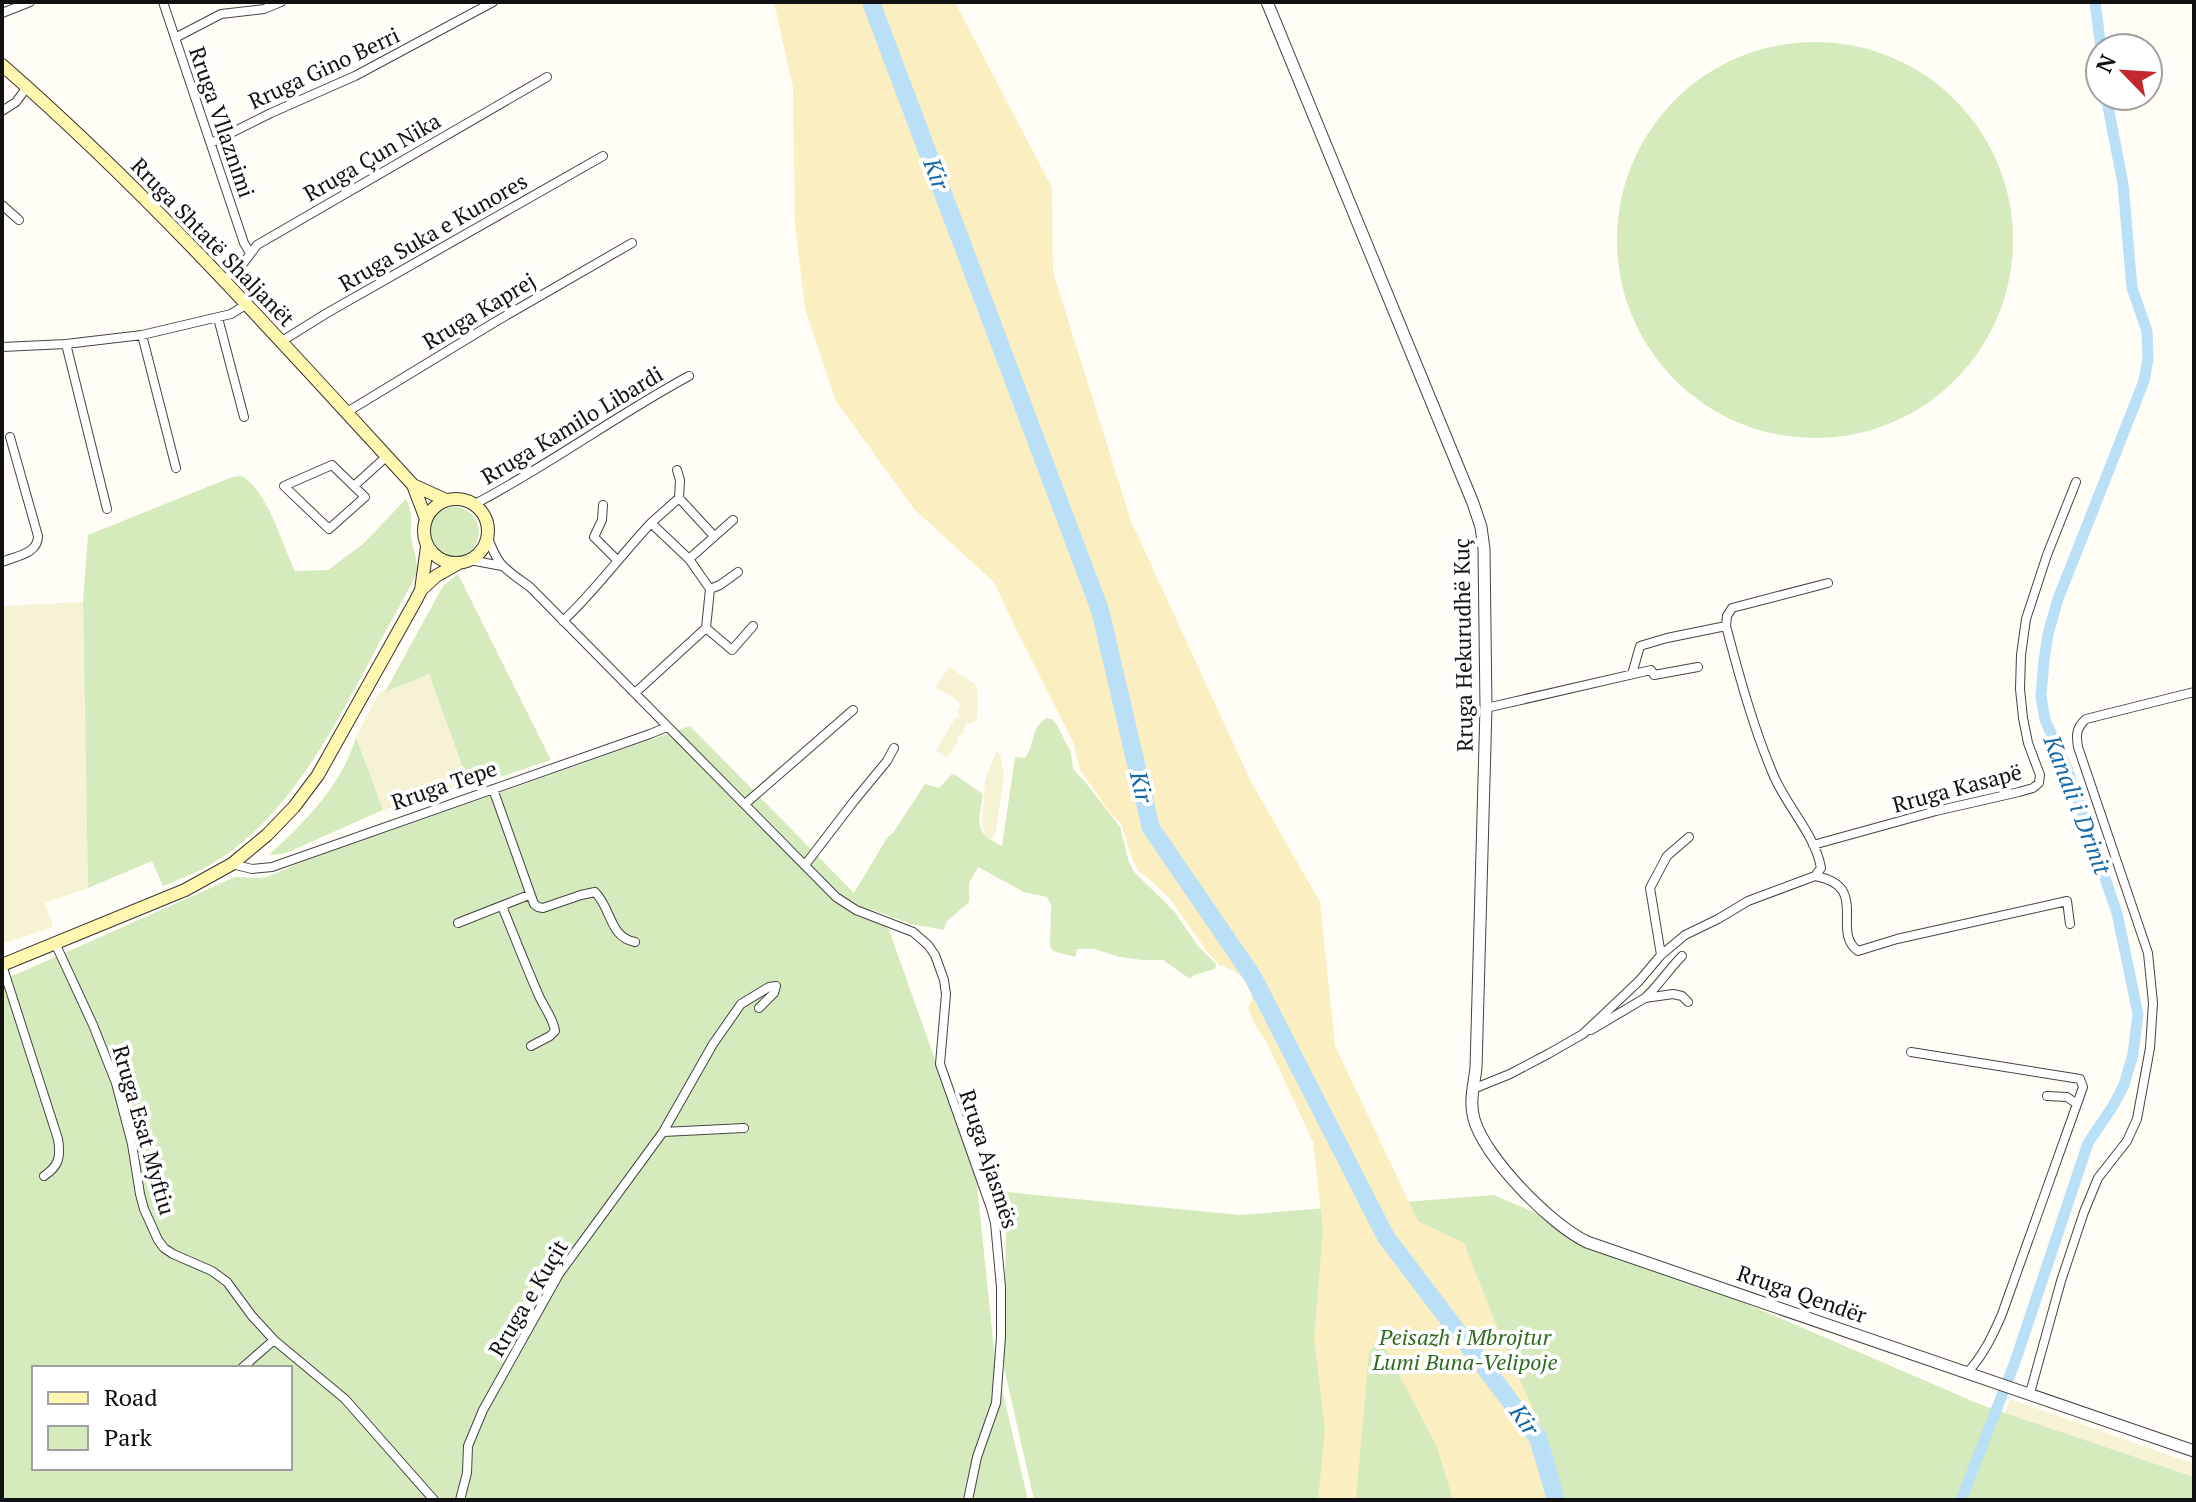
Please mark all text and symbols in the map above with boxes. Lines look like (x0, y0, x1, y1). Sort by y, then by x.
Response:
street label: Rruga Gino Berri (244, 20, 404, 115)
north arrow (2084, 32, 2164, 112)
street label: Rruga Vllaznimi (183, 42, 262, 201)
text: N (2089, 49, 2122, 77)
street label: Rruga Çun Nika (298, 106, 445, 208)
street label: Rruga Shtatë Shaljanët (125, 151, 302, 332)
water label: Kir (916, 152, 958, 196)
street label: Rruga Suka e Kunores (333, 166, 532, 297)
street label: Rruga Kaprej (417, 266, 541, 356)
street label: Rruga Kamilo Libardi (475, 359, 668, 490)
street label: Rruga Hekurudhë Kuç (1446, 538, 1479, 752)
water label: Kanali i Drinit (2036, 730, 2119, 880)
street label: Rruga Tepe (387, 753, 501, 816)
street label: Rruga Kasapë (1889, 756, 2025, 819)
water label: Kir (1123, 767, 1161, 807)
street label: Rruga Esat Myftiu (106, 1042, 183, 1218)
street label: Rruga Ajasmës (953, 1086, 1026, 1232)
street label: Rruga e Kuçit (481, 1234, 574, 1362)
street label: Rruga Qendër (1733, 1258, 1871, 1329)
park label: Peisazh i Mbrojtur Lumi Buna-Velipoje (1371, 1322, 1558, 1376)
legend (32, 1366, 292, 1470)
text: Road (104, 1381, 158, 1413)
water label: Kir (1502, 1397, 1548, 1443)
text: Park (104, 1421, 153, 1453)

